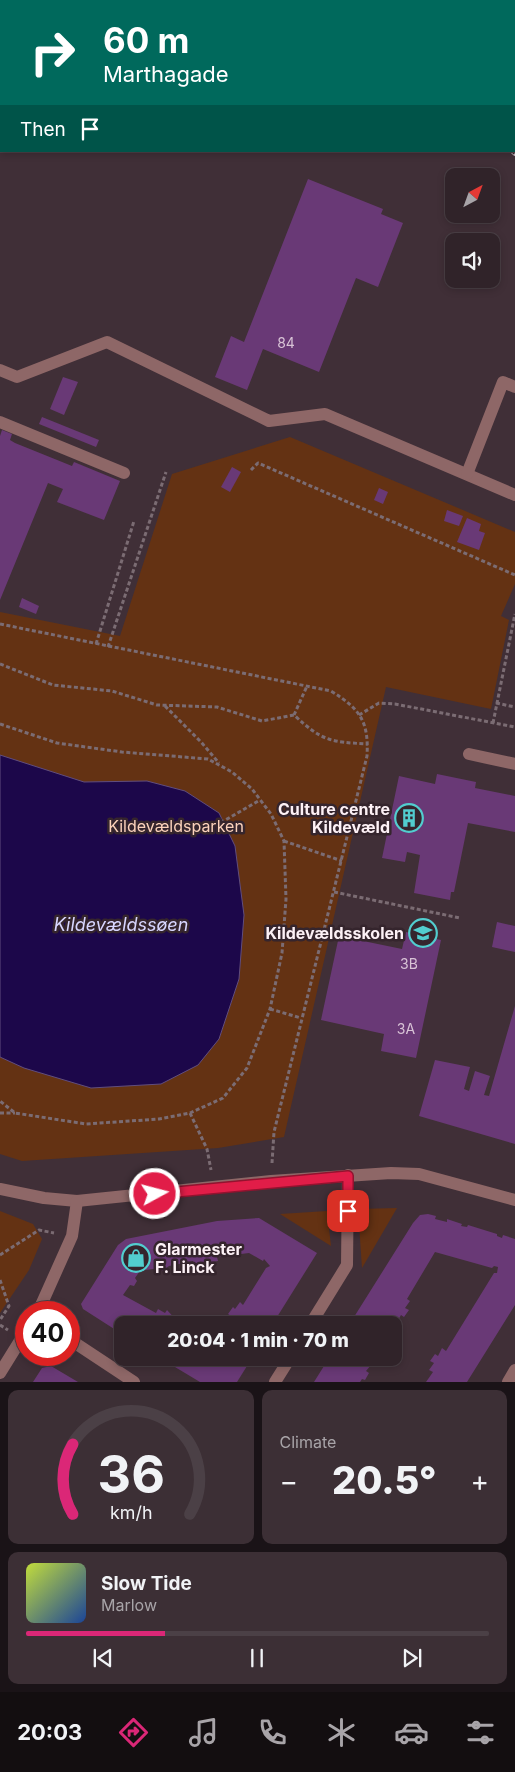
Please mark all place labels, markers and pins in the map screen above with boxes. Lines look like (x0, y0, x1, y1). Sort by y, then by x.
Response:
place label: Culture centre Kildevæld (278, 799, 390, 837)
building icon: Culture centre Kildevæld (394, 803, 424, 833)
school or university icon: Kildevældsskolen (408, 918, 438, 948)
place label: Kildevældsskolen (265, 923, 404, 943)
pin (327, 1190, 369, 1232)
place label: Glarmester F. Linck (155, 1239, 243, 1277)
shop icon: Glarmester F. Linck (121, 1243, 151, 1273)

